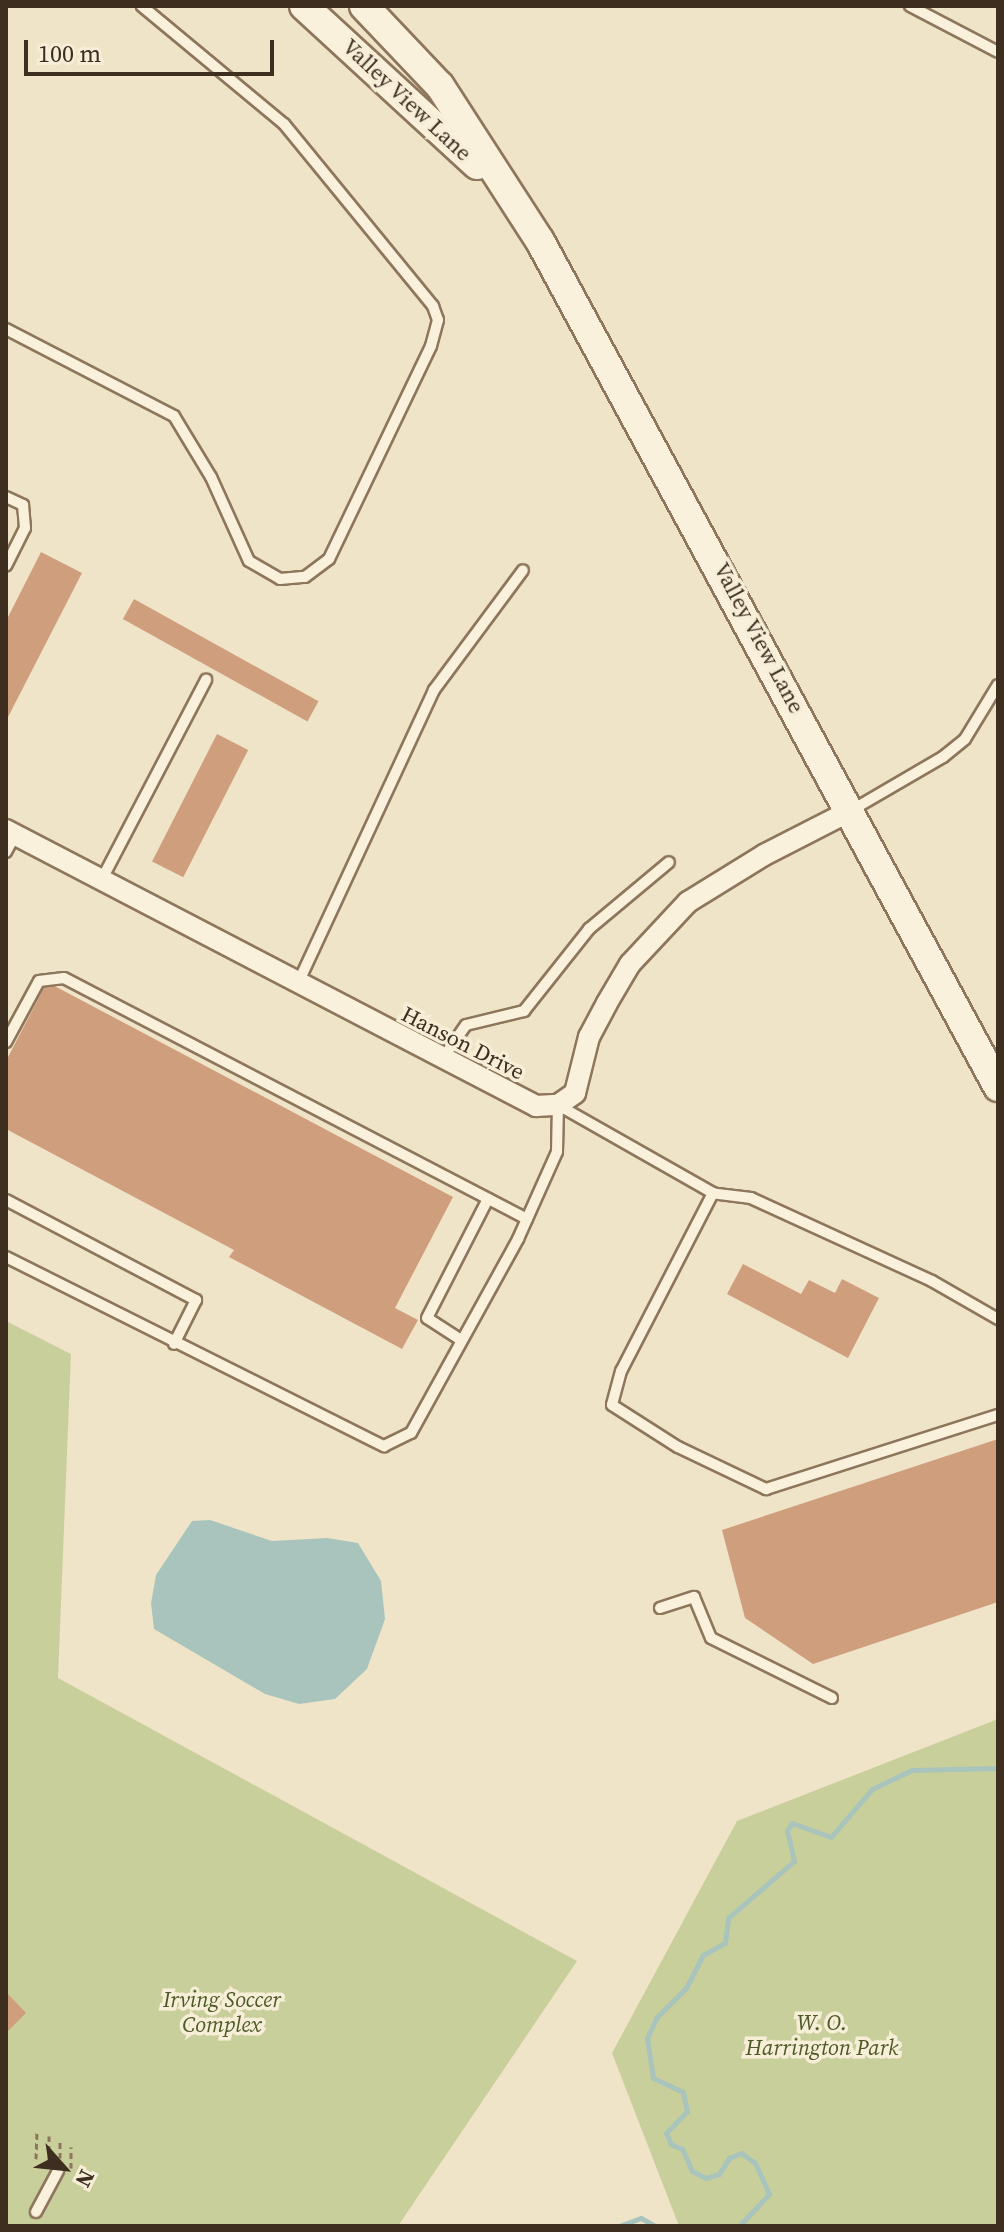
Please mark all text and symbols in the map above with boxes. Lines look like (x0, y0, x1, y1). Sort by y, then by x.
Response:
scale bar (28, 24, 278, 74)
street label: Valley View Lane (337, 33, 477, 167)
text: 100 m (38, 37, 101, 70)
street label: Valley View Lane (708, 558, 810, 718)
street label: Hanson Drive (397, 1001, 529, 1085)
park label: Irving Soccer Complex (163, 1986, 281, 2038)
park label: W. O. Harrington Park (746, 2009, 898, 2060)
north arrow (24, 2128, 104, 2208)
text: N (68, 2165, 102, 2193)

